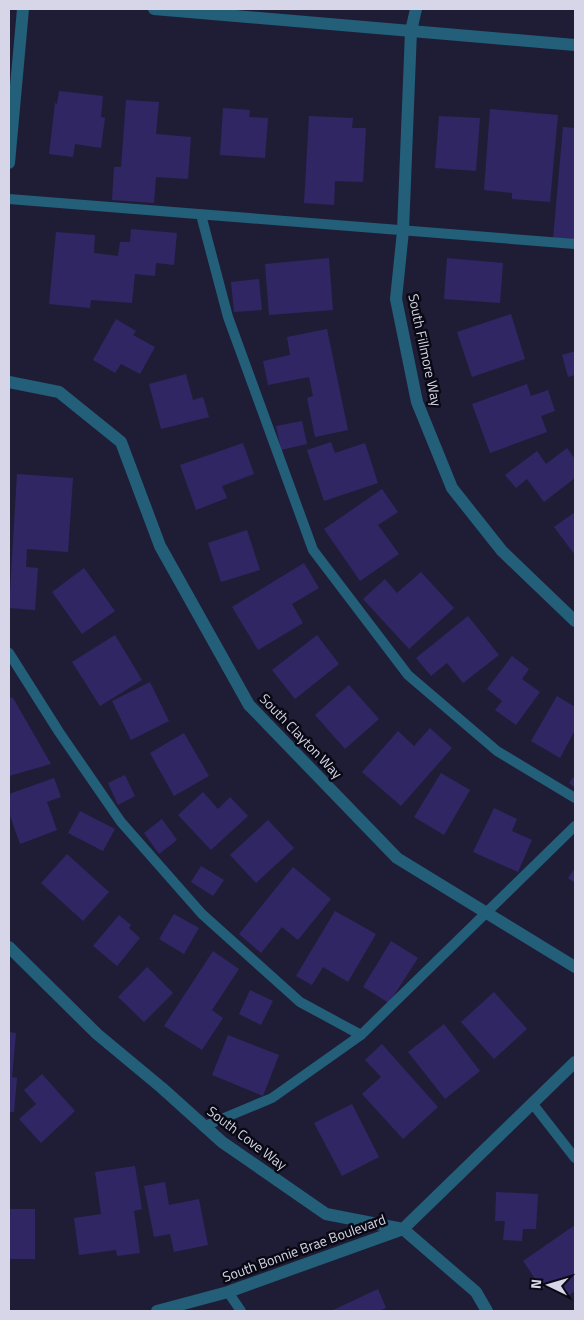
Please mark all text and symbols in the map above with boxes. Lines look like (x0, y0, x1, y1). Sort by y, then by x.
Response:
street label: South Fillmore Way (403, 292, 448, 408)
street label: South Clayton Way (255, 688, 348, 783)
street label: South Cove Way (203, 1101, 292, 1175)
street label: South Bonnie Brae Boulevard (219, 1208, 388, 1287)
north arrow (524, 1260, 574, 1310)
text: N (525, 1278, 546, 1290)

